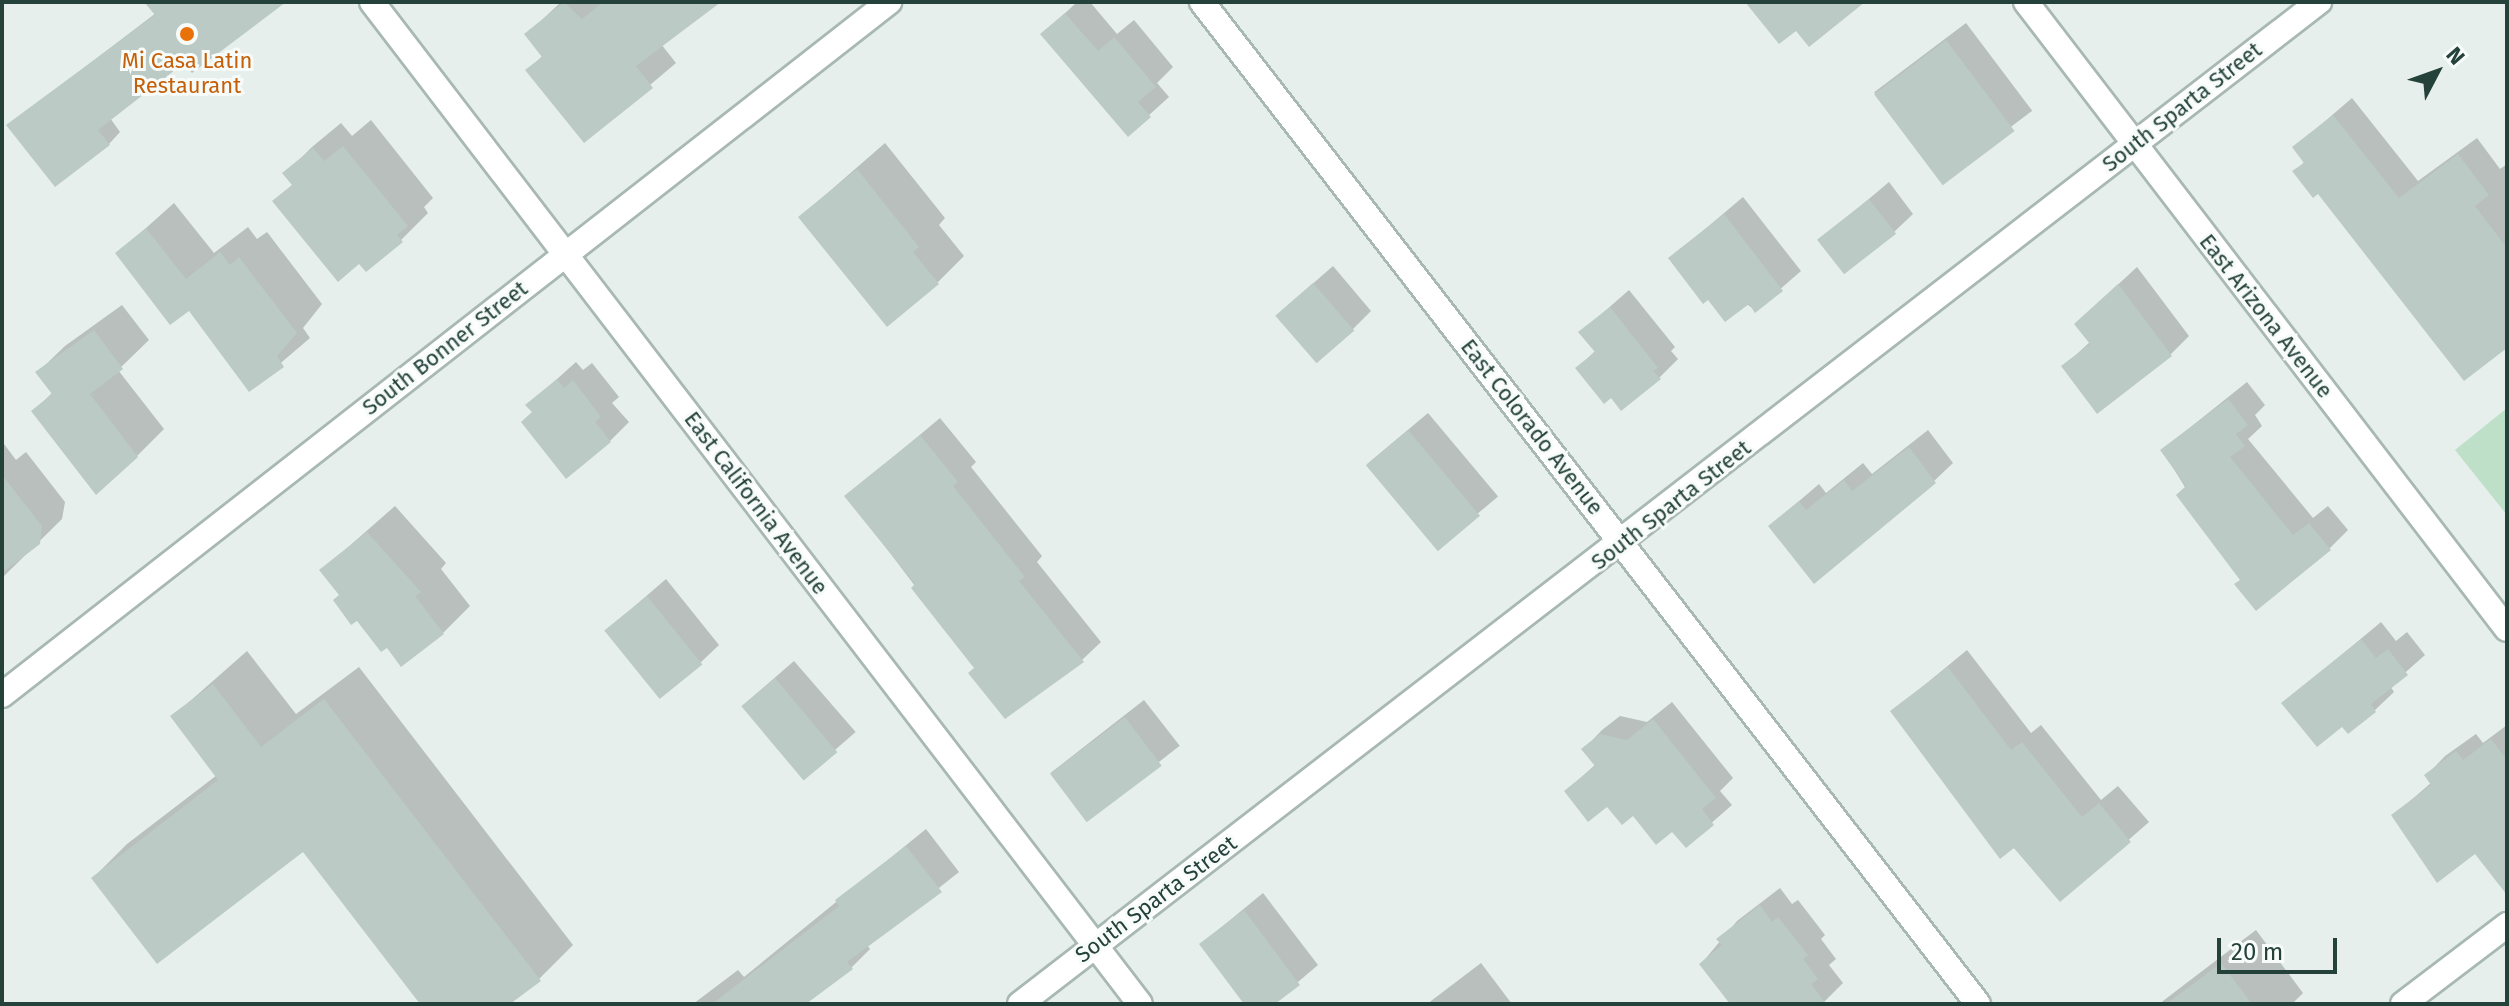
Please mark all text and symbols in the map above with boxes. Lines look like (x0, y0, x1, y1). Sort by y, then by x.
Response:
marker: Mi Casa Latin Restaurant (178, 25, 196, 43)
north arrow (2397, 32, 2477, 112)
street label: South Sparta Street (2097, 37, 2267, 177)
text: N (2441, 42, 2470, 70)
place label: Mi Casa Latin Restaurant (122, 47, 252, 98)
street label: East Arizona Avenue (2194, 229, 2338, 403)
street label: South Bonner Street (357, 275, 533, 421)
street label: East Colorado Avenue (1455, 334, 1609, 520)
street label: East California Avenue (679, 406, 833, 600)
street label: South Sparta Street (1586, 435, 1756, 575)
street label: South Sparta Street (1070, 830, 1242, 968)
scale bar (2221, 922, 2341, 972)
text: 20 m (2231, 938, 2283, 966)

